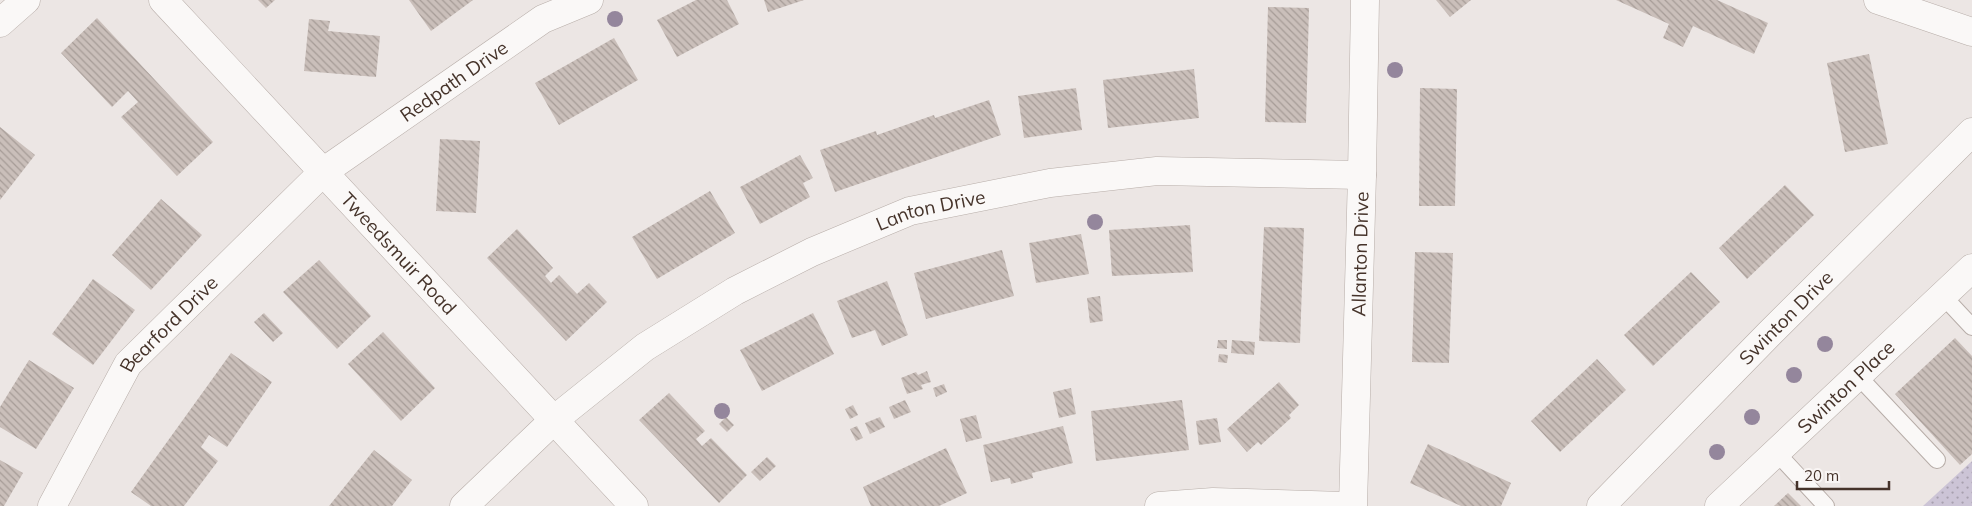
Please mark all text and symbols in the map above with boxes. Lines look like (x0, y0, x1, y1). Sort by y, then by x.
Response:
street label: Redpath Drive (395, 35, 512, 127)
street label: Lanton Drive (872, 184, 987, 236)
street label: Tweedsmuir Road (336, 187, 462, 320)
street label: Allanton Drive (1346, 191, 1374, 317)
street label: Swinton Drive (1734, 265, 1838, 370)
street label: Bearford Drive (114, 271, 223, 376)
street label: Swinton Place (1792, 335, 1900, 438)
scale bar (1797, 458, 1890, 490)
text: 20 m (1804, 466, 1839, 485)

